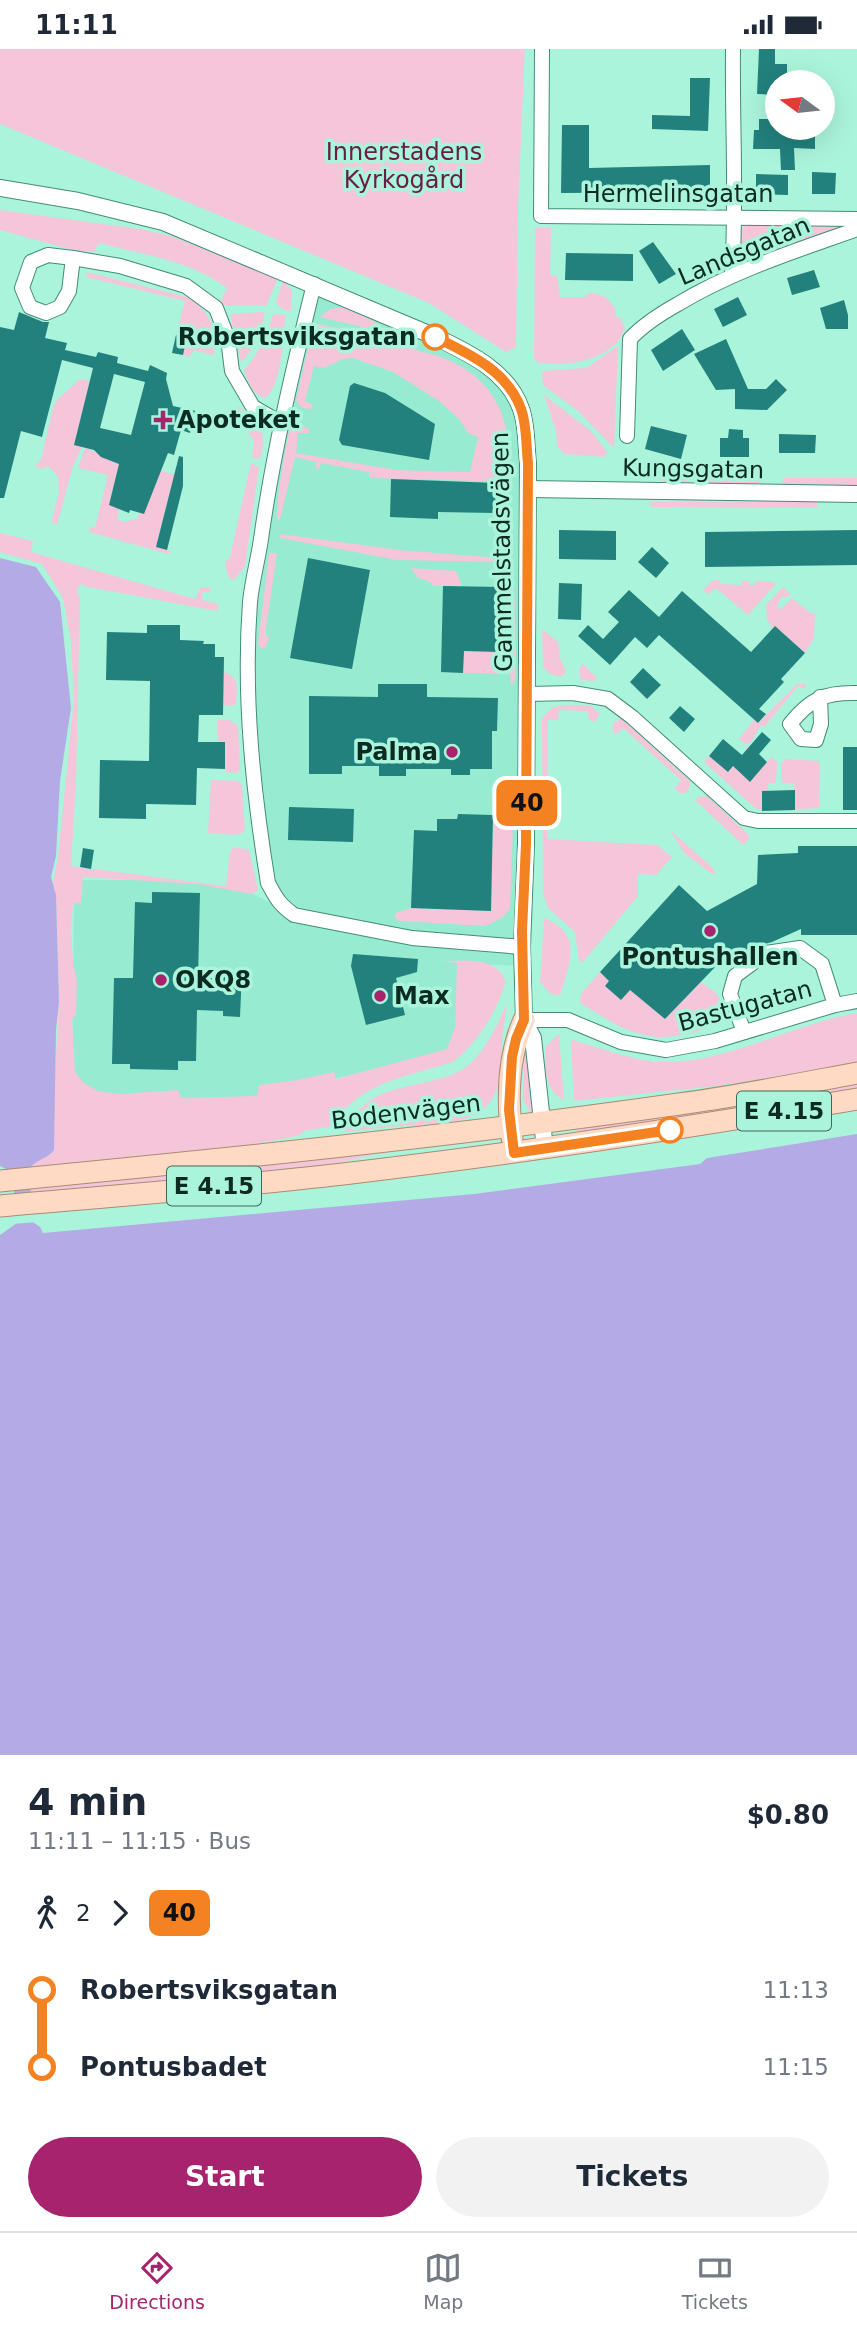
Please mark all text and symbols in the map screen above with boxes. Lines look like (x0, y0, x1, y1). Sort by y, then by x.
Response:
text: 11:11 (35, 10, 118, 40)
north arrow (765, 70, 835, 140)
map controls (765, 70, 835, 140)
park label: Innerstadens Kyrkogård (326, 138, 482, 194)
street label: Hermelinsgatan (583, 180, 773, 208)
street label: Landsgatan (674, 211, 814, 291)
place label: Robertsviksgatan (178, 323, 416, 351)
marker: Robertsviksgatan (422, 324, 448, 350)
place label: Apoteket (177, 406, 300, 434)
marker: Apoteket (155, 412, 171, 428)
street label: Gammelstadsvägen (486, 432, 518, 672)
street label: Kungsgatan (622, 454, 764, 484)
place label: Palma (355, 738, 438, 766)
marker: Palma (444, 744, 460, 760)
line badge: 40 (496, 780, 558, 826)
text: 40 (510, 789, 544, 817)
marker: Pontushallen (702, 923, 718, 939)
place label: Pontushallen (621, 943, 799, 971)
place label: OKQ8 (175, 966, 251, 994)
marker: OKQ8 (153, 972, 169, 988)
street label: Bastugatan (675, 975, 815, 1037)
place label: Max (394, 982, 450, 1010)
marker: Max (372, 988, 388, 1004)
street label: Bodenvägen (330, 1089, 482, 1135)
road number: E 4.15 (737, 1091, 831, 1131)
unlabelled marker (657, 1117, 683, 1143)
road number: E 4.15 (167, 1167, 261, 1205)
text: 4 min (28, 1780, 147, 1824)
text: $0.80 (747, 1800, 829, 1830)
text: 11:11 – 11:15 · Bus (28, 1828, 251, 1854)
icon: walk (28, 1894, 66, 1932)
icon: forward (101, 1894, 139, 1932)
text: 40 (163, 1899, 196, 1927)
text: 2 (76, 1900, 91, 1926)
text: Robertsviksgatan (80, 1975, 338, 2005)
text: 11:13 (763, 1977, 829, 2003)
text: Pontusbadet (80, 2052, 267, 2082)
text: 11:15 (763, 2054, 829, 2080)
button: Start (28, 2137, 422, 2217)
button: Tickets (436, 2137, 829, 2217)
tab: Directions (109, 2249, 205, 2313)
tab: Map (423, 2249, 463, 2313)
tab: Tickets (682, 2249, 748, 2313)

